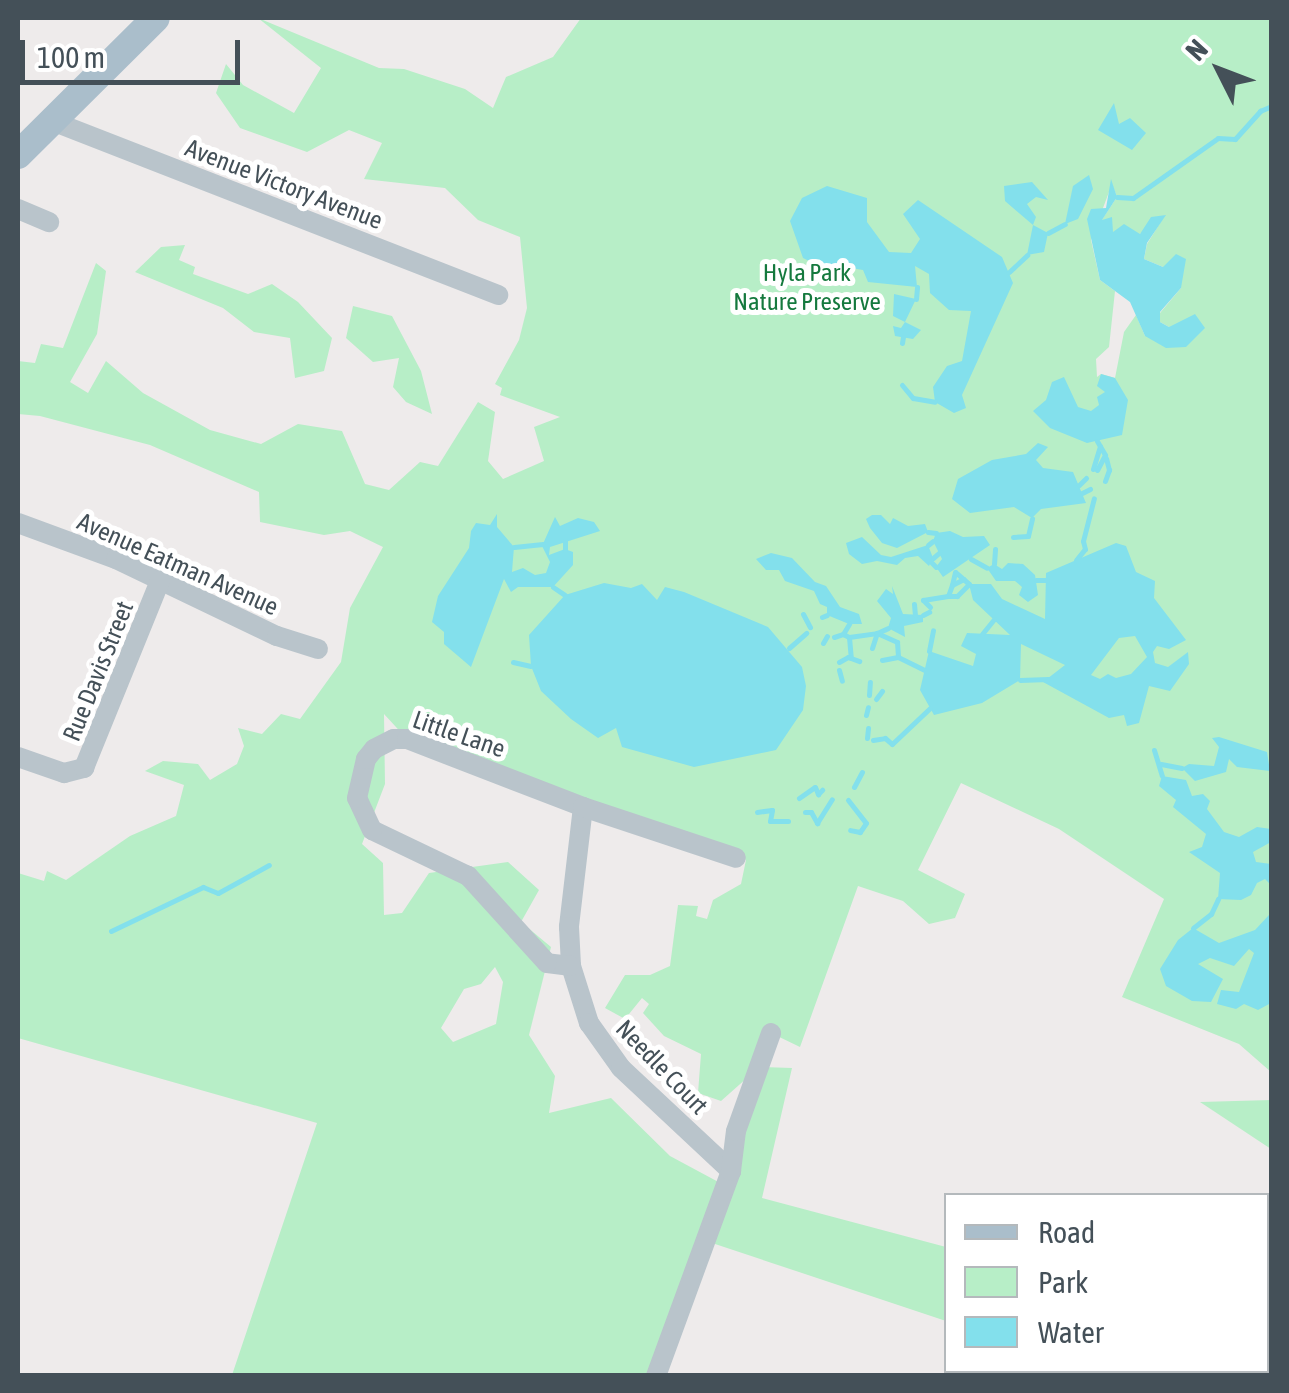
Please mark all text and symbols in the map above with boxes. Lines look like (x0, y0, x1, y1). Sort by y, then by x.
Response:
scale bar (25, 20, 245, 82)
north arrow (1169, 20, 1269, 120)
text: N (1179, 33, 1214, 67)
text: 100 m (37, 40, 105, 74)
street label: Avenue Victory Avenue (181, 133, 387, 235)
park label: Hyla Park Nature Preserve (733, 258, 881, 317)
street label: Avenue Eatman Avenue (73, 506, 283, 622)
street label: Rue Davis Street (56, 597, 140, 745)
street label: Little Lane (409, 704, 509, 764)
street label: Needle Court (610, 1014, 714, 1120)
legend (944, 1193, 1269, 1373)
text: Road (1038, 1215, 1095, 1249)
text: Park (1038, 1265, 1088, 1299)
text: Water (1038, 1315, 1104, 1349)

